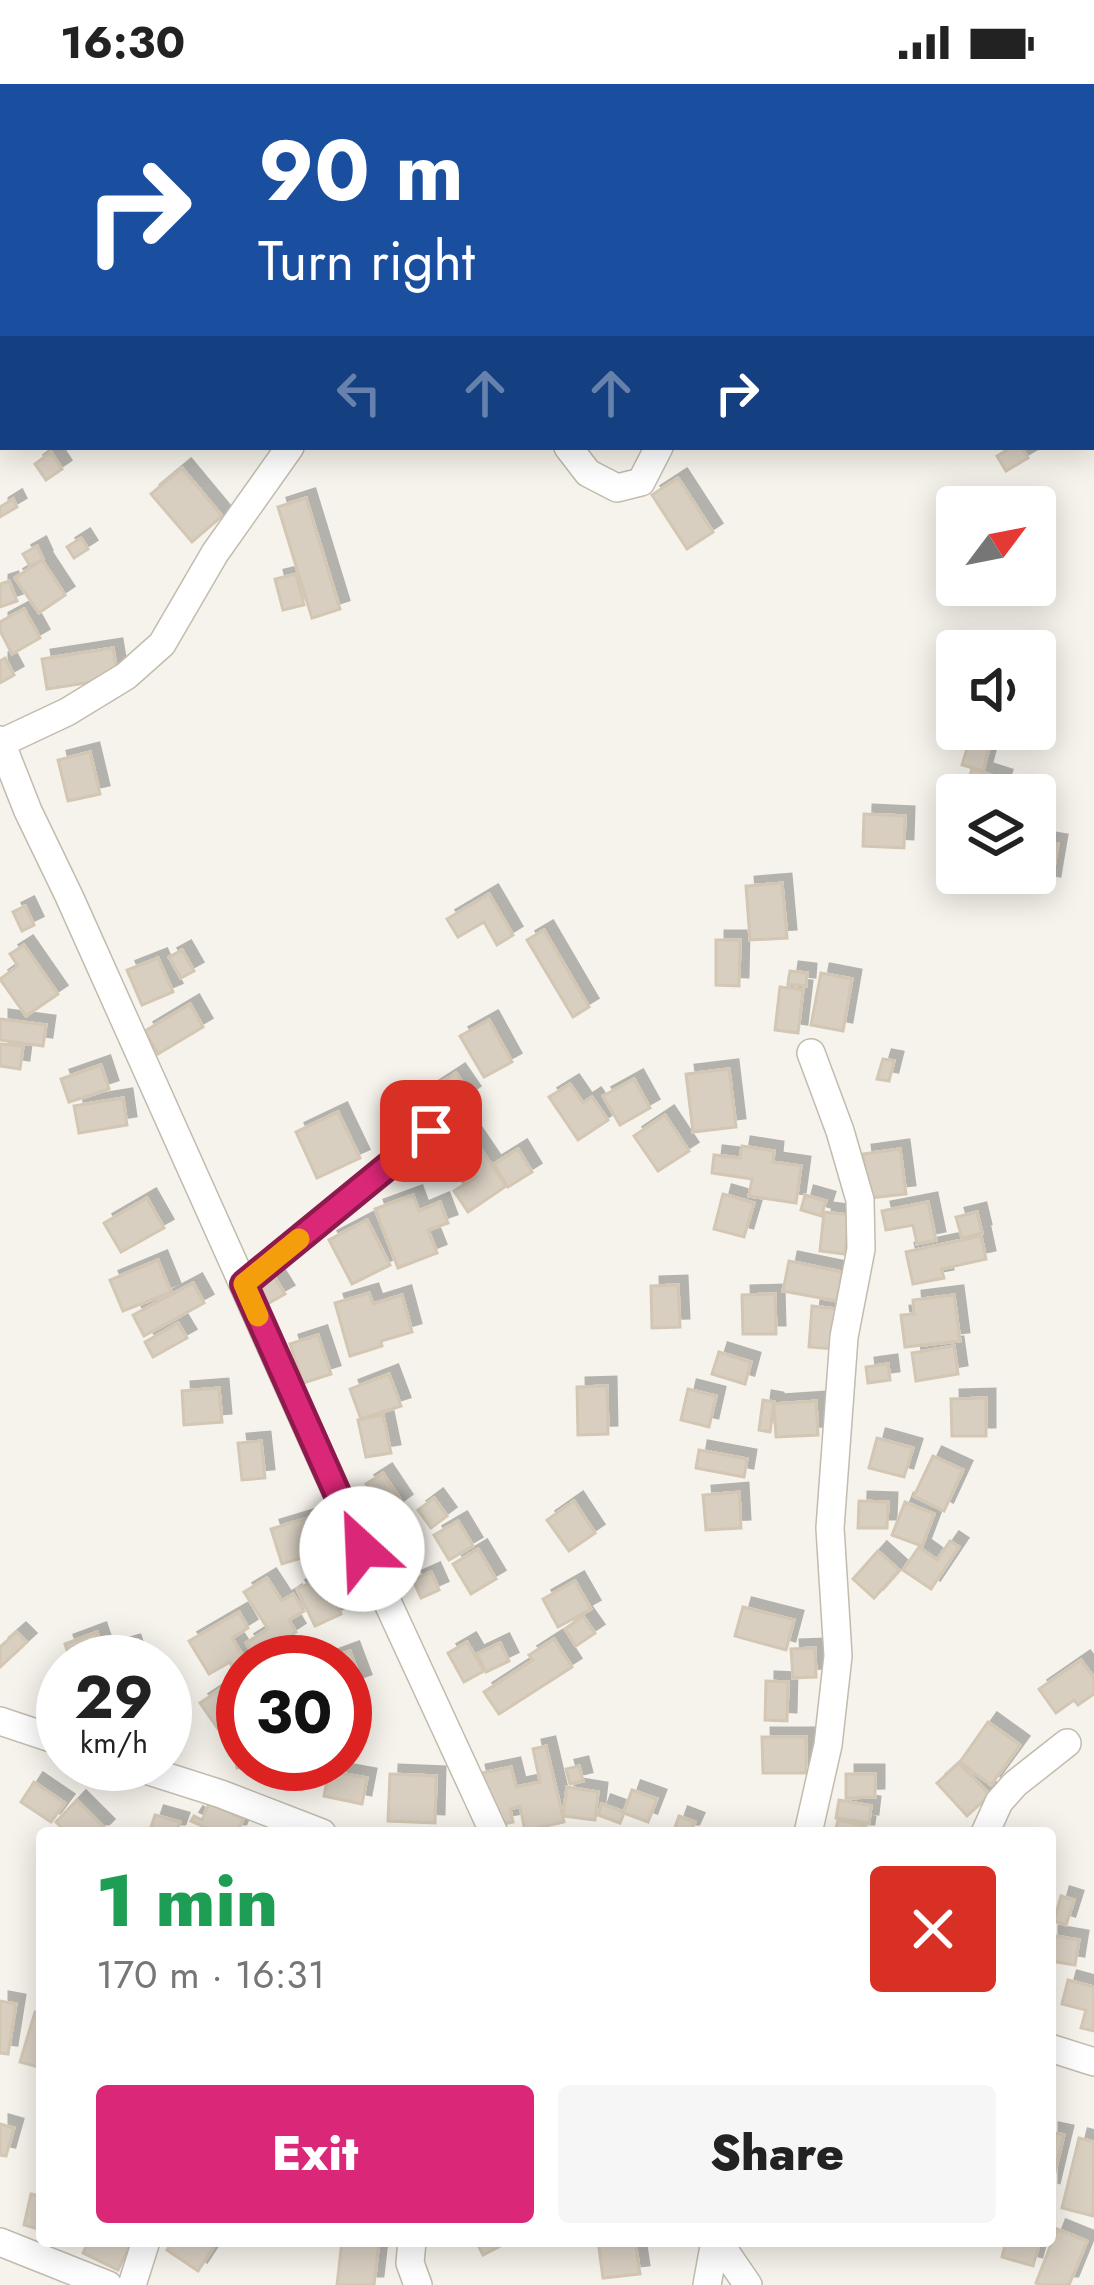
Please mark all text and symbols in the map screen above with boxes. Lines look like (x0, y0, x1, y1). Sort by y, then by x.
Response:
text: 16:30 (60, 10, 185, 75)
text: 90 m (258, 110, 464, 232)
icon: right (60, 132, 216, 288)
text: Turn right (258, 222, 475, 300)
icon: left (326, 360, 392, 426)
icon: ahead (452, 360, 518, 426)
icon: ahead (578, 360, 644, 426)
icon: right (704, 360, 770, 426)
north arrow (936, 486, 1056, 606)
map controls (936, 486, 1056, 894)
button: sound (936, 630, 1056, 750)
button: layers (936, 774, 1056, 894)
pin (380, 1080, 482, 1182)
icon: arrive (398, 1098, 464, 1164)
position arrow (299, 1486, 425, 1612)
speed limit sign: 30 (216, 1635, 372, 1791)
text: 29 (74, 1654, 154, 1741)
text: km/h (80, 1721, 148, 1764)
text: 1 min (96, 1849, 278, 1953)
button: close (870, 1866, 996, 1992)
text: 170 m · 16:31 (96, 1946, 325, 2003)
button: Exit (96, 2085, 534, 2223)
button: Share (558, 2085, 996, 2223)

